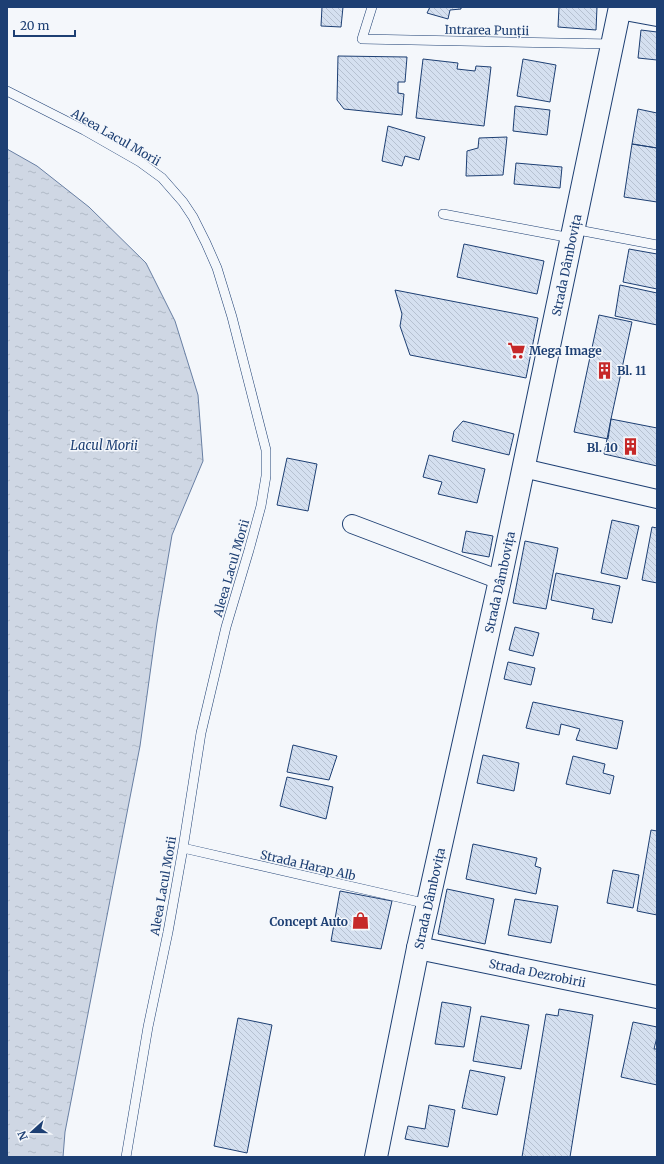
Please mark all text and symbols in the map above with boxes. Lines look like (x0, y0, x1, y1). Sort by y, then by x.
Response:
scale bar (14, 12, 75, 38)
text: 20 m (20, 18, 49, 33)
street label: Intrarea Punții (445, 22, 530, 39)
street label: Aleea Lacul Morii (68, 105, 163, 169)
street label: Strada Dâmbovița (548, 212, 584, 317)
supermarket icon: Mega Image (506, 340, 526, 360)
place label: Mega Image (529, 343, 602, 358)
building icon: Bl. 11 (594, 360, 614, 380)
place label: Bl. 11 (617, 363, 646, 378)
water label: Lacul Morii (70, 437, 138, 454)
building icon: Bl. 10 (621, 437, 641, 457)
place label: Bl. 10 (587, 440, 618, 455)
street label: Aleea Lacul Morii (210, 517, 252, 619)
street label: Strada Dâmbovița (481, 529, 518, 634)
street label: Aleea Lacul Morii (147, 835, 179, 938)
street label: Strada Dâmbovița (410, 846, 448, 951)
street label: Strada Harap Alb (259, 847, 357, 883)
shop icon: Concept Auto (351, 911, 371, 931)
place label: Concept Auto (270, 914, 348, 929)
street label: Strada Dezrobirii (488, 955, 587, 990)
north arrow (12, 1112, 52, 1152)
text: N (14, 1129, 31, 1142)

